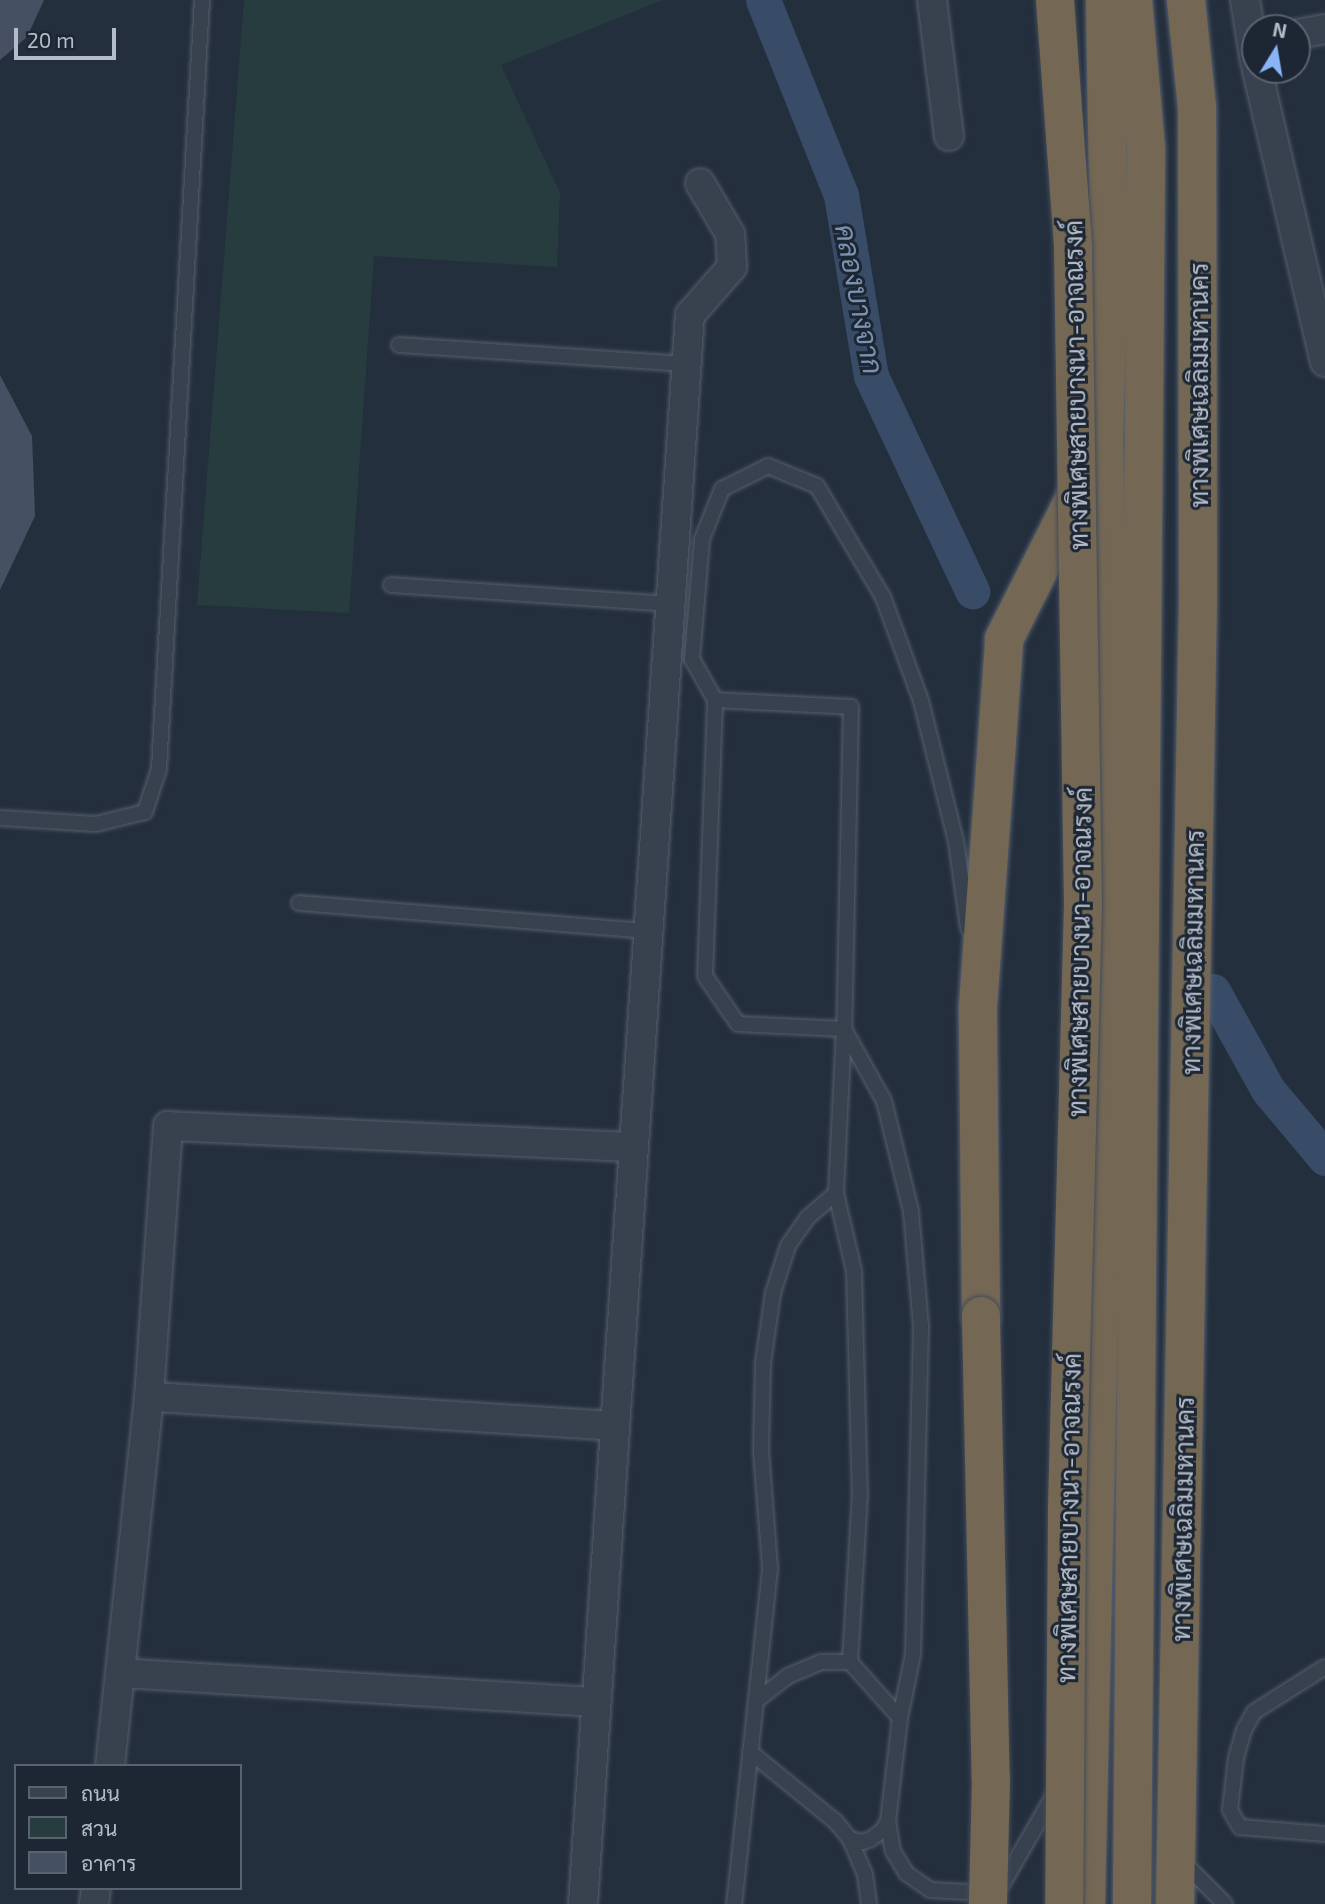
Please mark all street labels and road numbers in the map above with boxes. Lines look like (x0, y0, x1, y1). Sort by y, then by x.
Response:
street label: ทางพิเศษสายบางนา-อาจณรงค์ (1057, 220, 1093, 550)
street label: ทางพิเศษเฉลิมมหานคร (1182, 262, 1214, 508)
street label: ทางพิเศษสายบางนา-อาจณรงค์ (1061, 787, 1097, 1117)
street label: ทางพิเศษเฉลิมมหานคร (1174, 829, 1210, 1075)
street label: ทางพิเศษสายบางนา-อาจณรงค์ (1050, 1353, 1086, 1683)
street label: ทางพิเศษเฉลิมมหานคร (1164, 1396, 1200, 1642)

